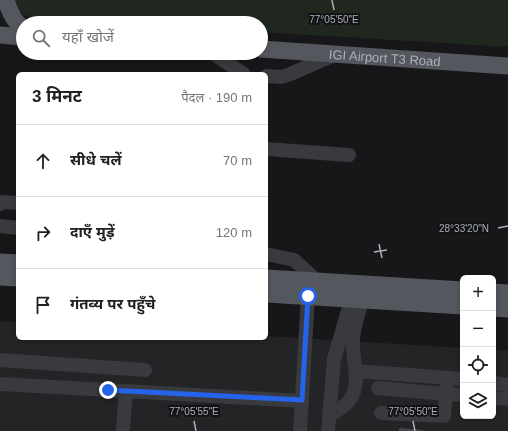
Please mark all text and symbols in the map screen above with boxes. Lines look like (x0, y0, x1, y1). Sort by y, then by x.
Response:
text: 77°05'50"E (309, 14, 359, 25)
search box (16, 16, 268, 60)
icon: search (30, 27, 52, 49)
text: यहाँ खोजें (62, 28, 114, 45)
street label: IGI Airport T3 Road (328, 46, 441, 69)
text: 3 मिनट (32, 87, 82, 106)
text: पैदल · 190 m (181, 90, 252, 105)
icon: ahead (32, 150, 54, 172)
text: सीधे चलें (70, 151, 121, 168)
text: 70 m (223, 153, 252, 168)
icon: right (32, 222, 54, 244)
text: दाएँ मुड़ें (70, 223, 114, 240)
text: 28°33'20"N (439, 223, 489, 234)
text: 120 m (216, 225, 252, 240)
map controls (460, 275, 496, 419)
button: + (460, 275, 496, 311)
route start (299, 287, 317, 305)
icon: arrive (32, 294, 54, 316)
text: गंतव्य पर पहुँचे (70, 295, 155, 312)
button: − (460, 311, 496, 347)
button: locate (460, 347, 496, 383)
route end (99, 381, 117, 399)
button: layers (460, 383, 496, 419)
text: 77°05'55"E (169, 406, 219, 417)
text: 77°05'50"E (388, 406, 438, 417)

